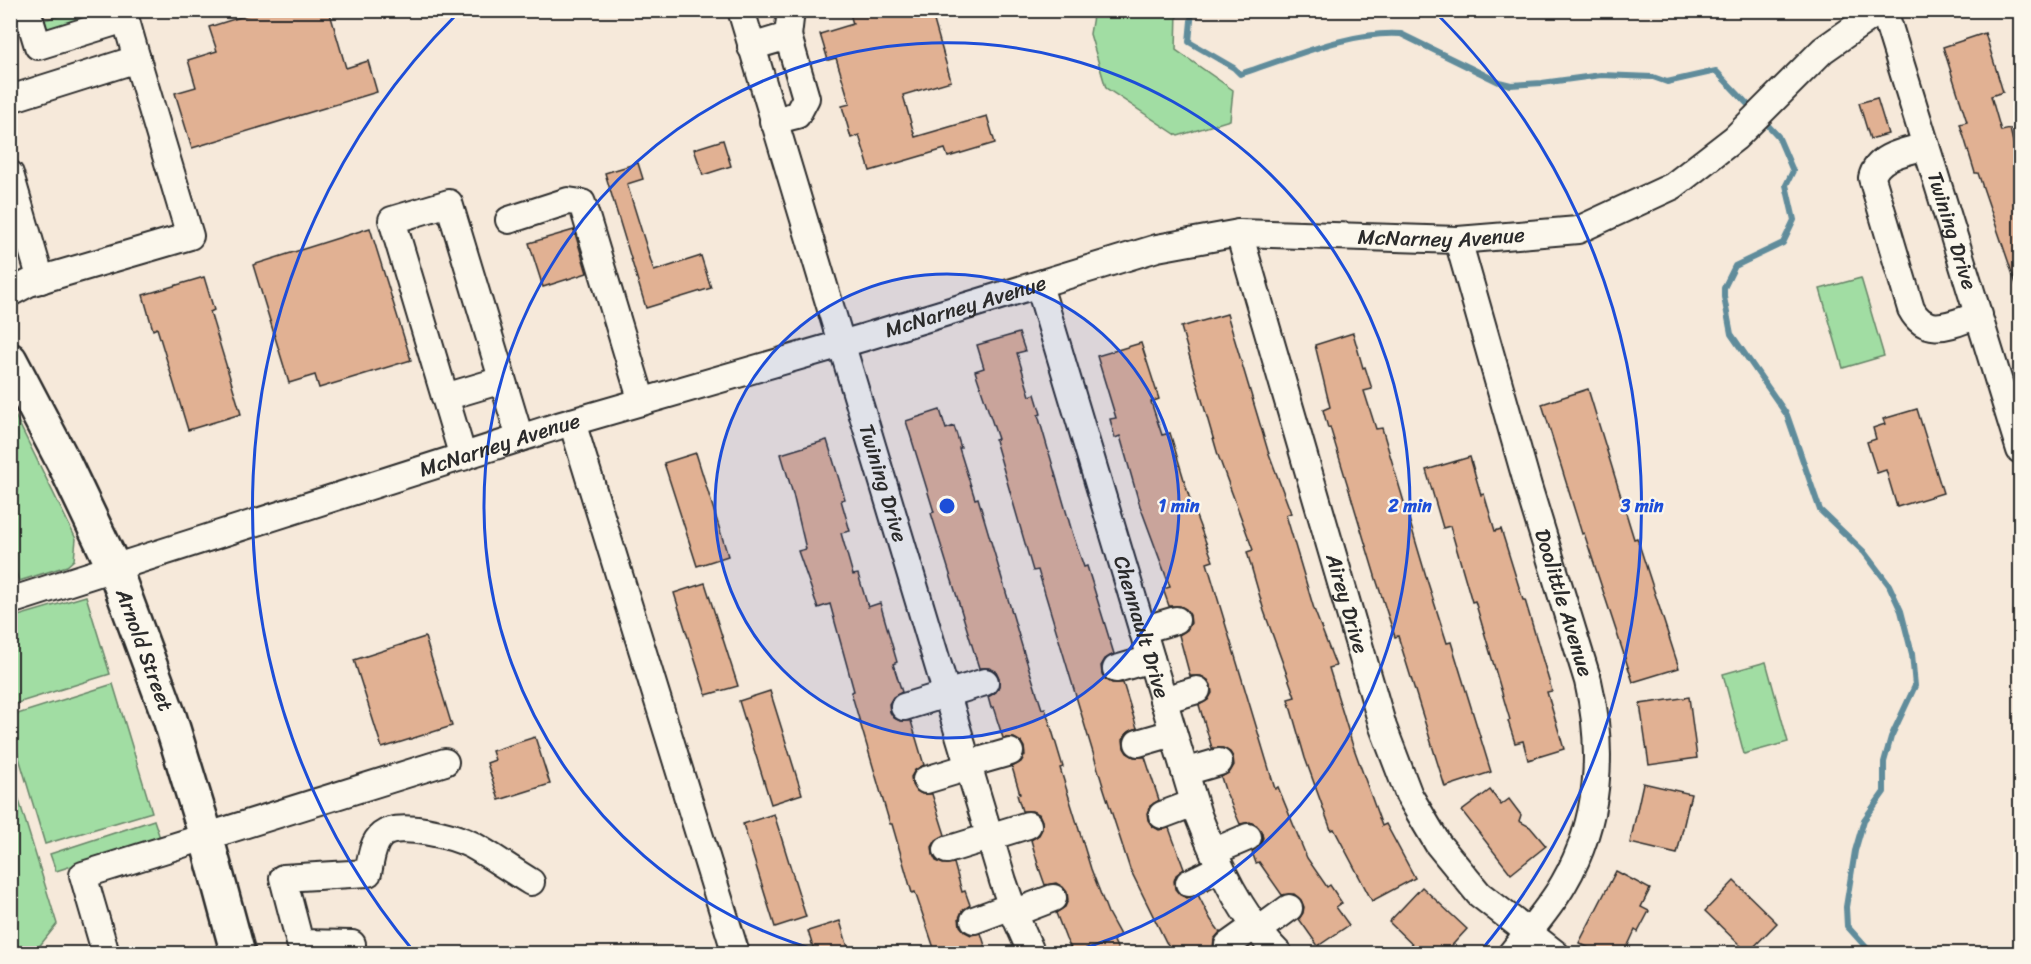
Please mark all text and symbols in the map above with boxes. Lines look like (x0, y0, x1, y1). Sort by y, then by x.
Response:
street label: Twining Drive (1916, 167, 1988, 295)
street label: McNarney Avenue (1357, 215, 1527, 259)
street label: McNarney Avenue (880, 264, 1051, 349)
street label: McNarney Avenue (414, 401, 585, 488)
street label: Twining Drive (847, 419, 919, 547)
text: 1 min (1159, 490, 1200, 522)
text: 2 min (1387, 490, 1432, 522)
text: 3 min (1619, 490, 1664, 522)
centre of rings (937, 496, 957, 516)
street label: Doolittle Avenue (1523, 524, 1605, 682)
street label: Airey Drive (1314, 548, 1380, 658)
street label: Chennault Drive (1102, 551, 1181, 703)
street label: Arnold Street (104, 582, 185, 717)

